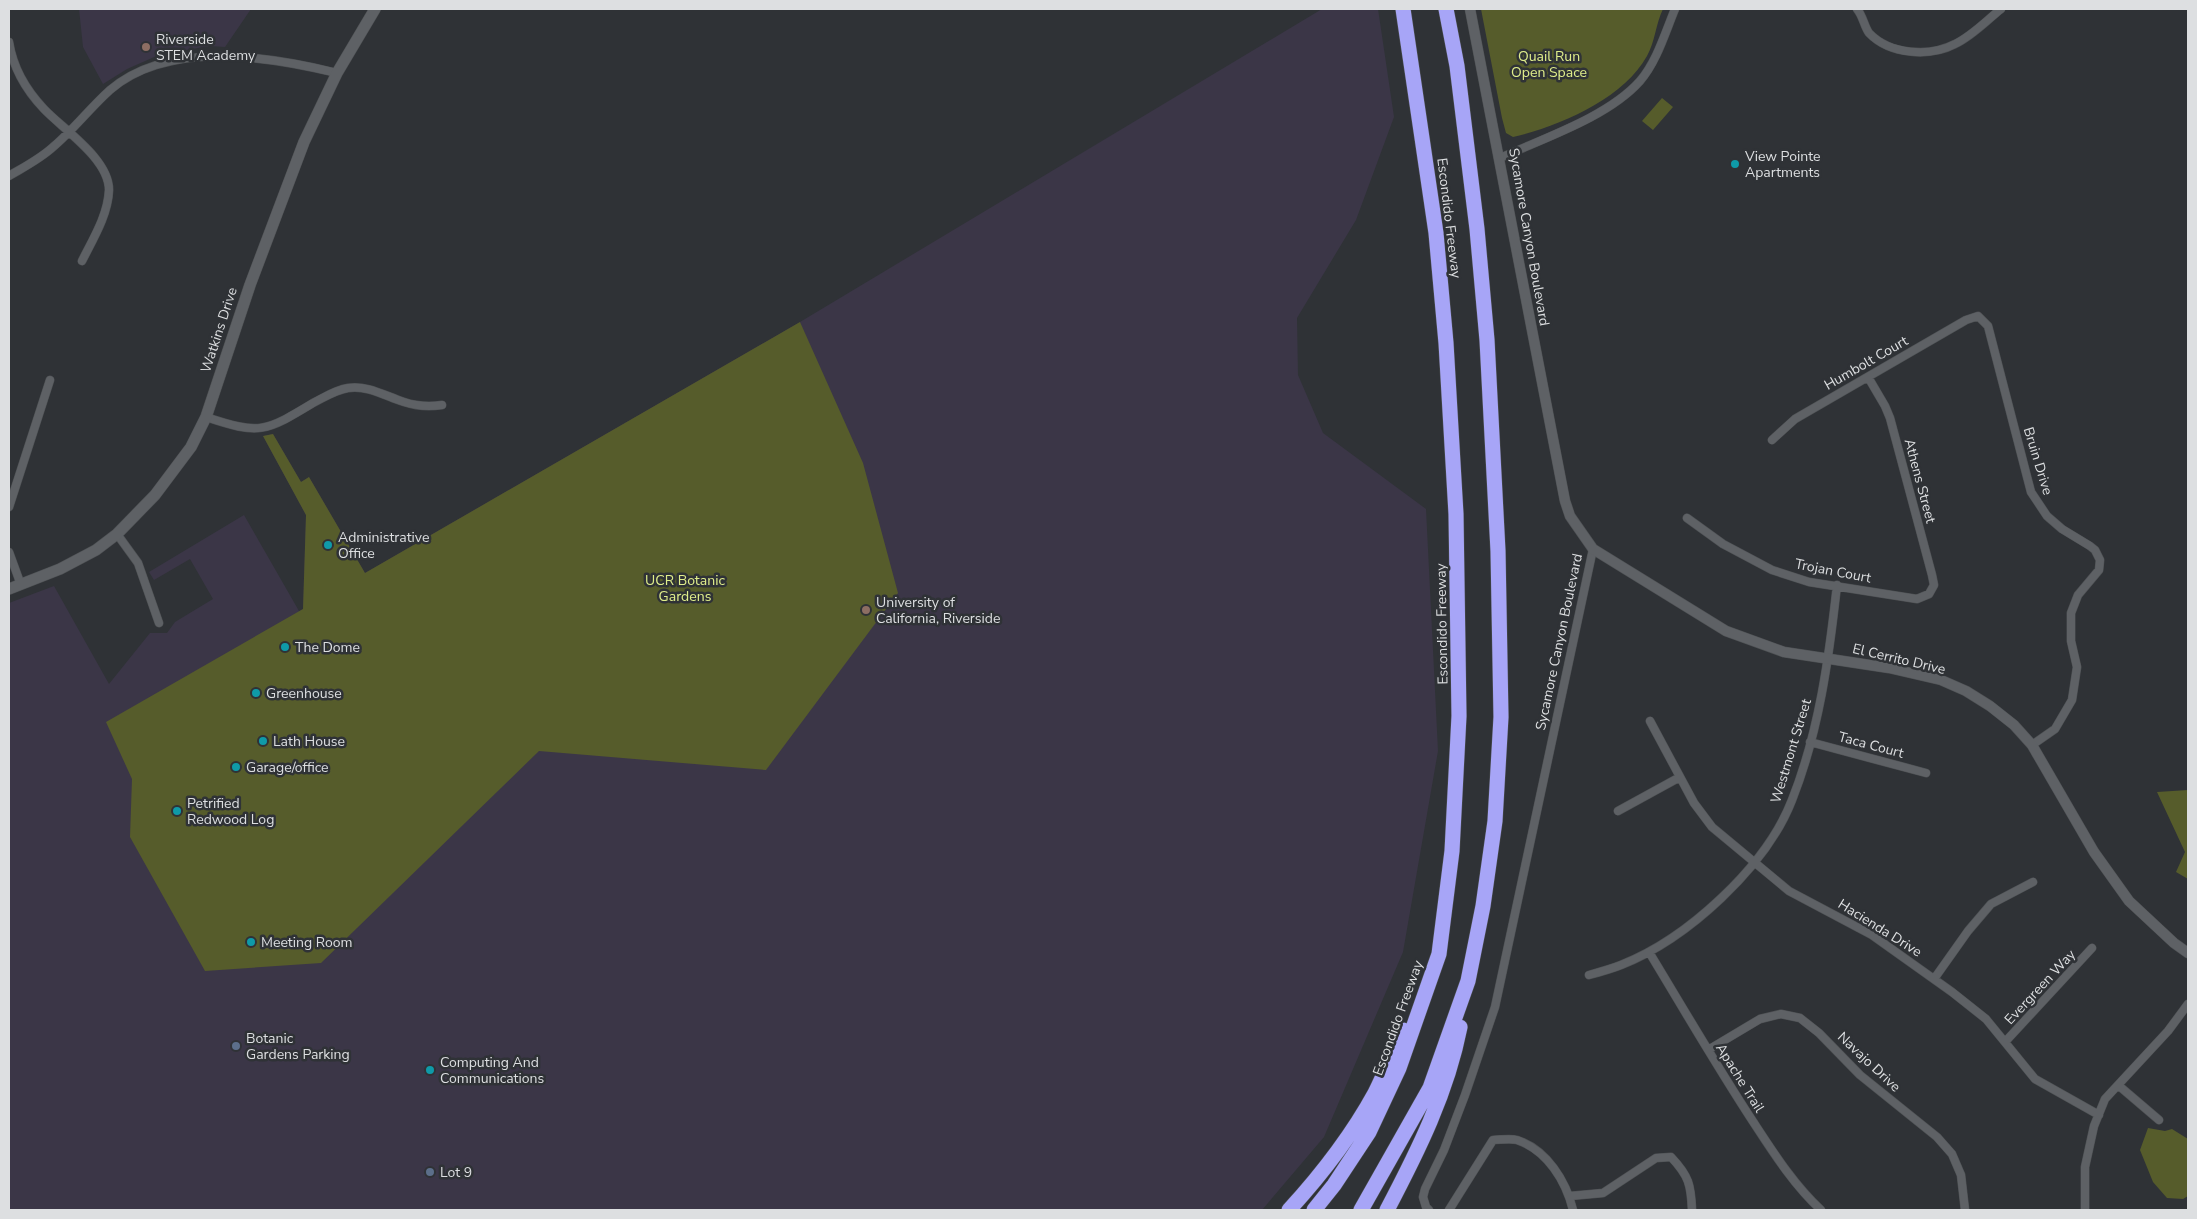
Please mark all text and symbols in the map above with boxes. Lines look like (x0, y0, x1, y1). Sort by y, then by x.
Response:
place label: Riverside STEM Academy (156, 30, 256, 65)
marker: Riverside STEM Academy (140, 41, 152, 53)
park label: Quail Run Open Space (1511, 47, 1587, 82)
street label: Sycamore Canyon Boulevard (1504, 147, 1554, 327)
place label: View Pointe Apartments (1744, 147, 1820, 182)
street label: Escondido Freeway (1432, 157, 1466, 280)
marker: View Pointe Apartments (1729, 158, 1741, 170)
street label: Watkins Drive (196, 285, 242, 375)
street label: Humbolt Court (1821, 331, 1911, 395)
street label: Bruin Drive (2019, 425, 2057, 497)
street label: Athens Street (1900, 437, 1940, 525)
place label: Administrative Office (338, 528, 429, 563)
marker: Administrative Office (322, 539, 334, 551)
street label: Sycamore Canyon Boulevard (1531, 552, 1587, 732)
street label: Trojan Court (1793, 554, 1873, 588)
street label: Escondido Freeway (1431, 562, 1453, 685)
park label: UCR Botanic Gardens (645, 571, 725, 606)
place label: University of California, Riverside (876, 593, 1000, 628)
marker: University of California, Riverside (860, 604, 872, 616)
place label: The Dome (295, 638, 360, 657)
street label: El Cerrito Drive (1851, 639, 1947, 679)
marker: The Dome (279, 641, 291, 653)
place label: Greenhouse (266, 684, 342, 703)
marker: Greenhouse (250, 687, 262, 699)
street label: Westmont Street (1766, 696, 1816, 805)
street label: Taca Court (1836, 727, 1906, 763)
place label: Lath House (273, 732, 345, 751)
marker: Lath House (257, 735, 269, 747)
place label: Garage/office (246, 758, 329, 777)
marker: Garage/office (230, 761, 242, 773)
place label: Petrified Redwood Log (187, 794, 274, 829)
marker: Petrified Redwood Log (171, 805, 183, 817)
street label: Hacienda Drive (1834, 895, 1926, 961)
place label: Meeting Room (261, 933, 353, 952)
marker: Meeting Room (245, 936, 257, 948)
street label: Evergreen Way (2000, 945, 2080, 1029)
street label: Escondido Freeway (1368, 957, 1428, 1078)
street label: Navajo Drive (1833, 1028, 1905, 1096)
place label: Botanic Gardens Parking (246, 1029, 350, 1064)
marker: Botanic Gardens Parking (230, 1040, 242, 1052)
street label: Apache Trail (1711, 1040, 1769, 1117)
place label: Computing And Communications (440, 1053, 544, 1088)
marker: Computing And Communications (424, 1064, 436, 1076)
place label: Lot 9 (440, 1163, 472, 1182)
marker: Lot 9 (424, 1166, 436, 1178)

